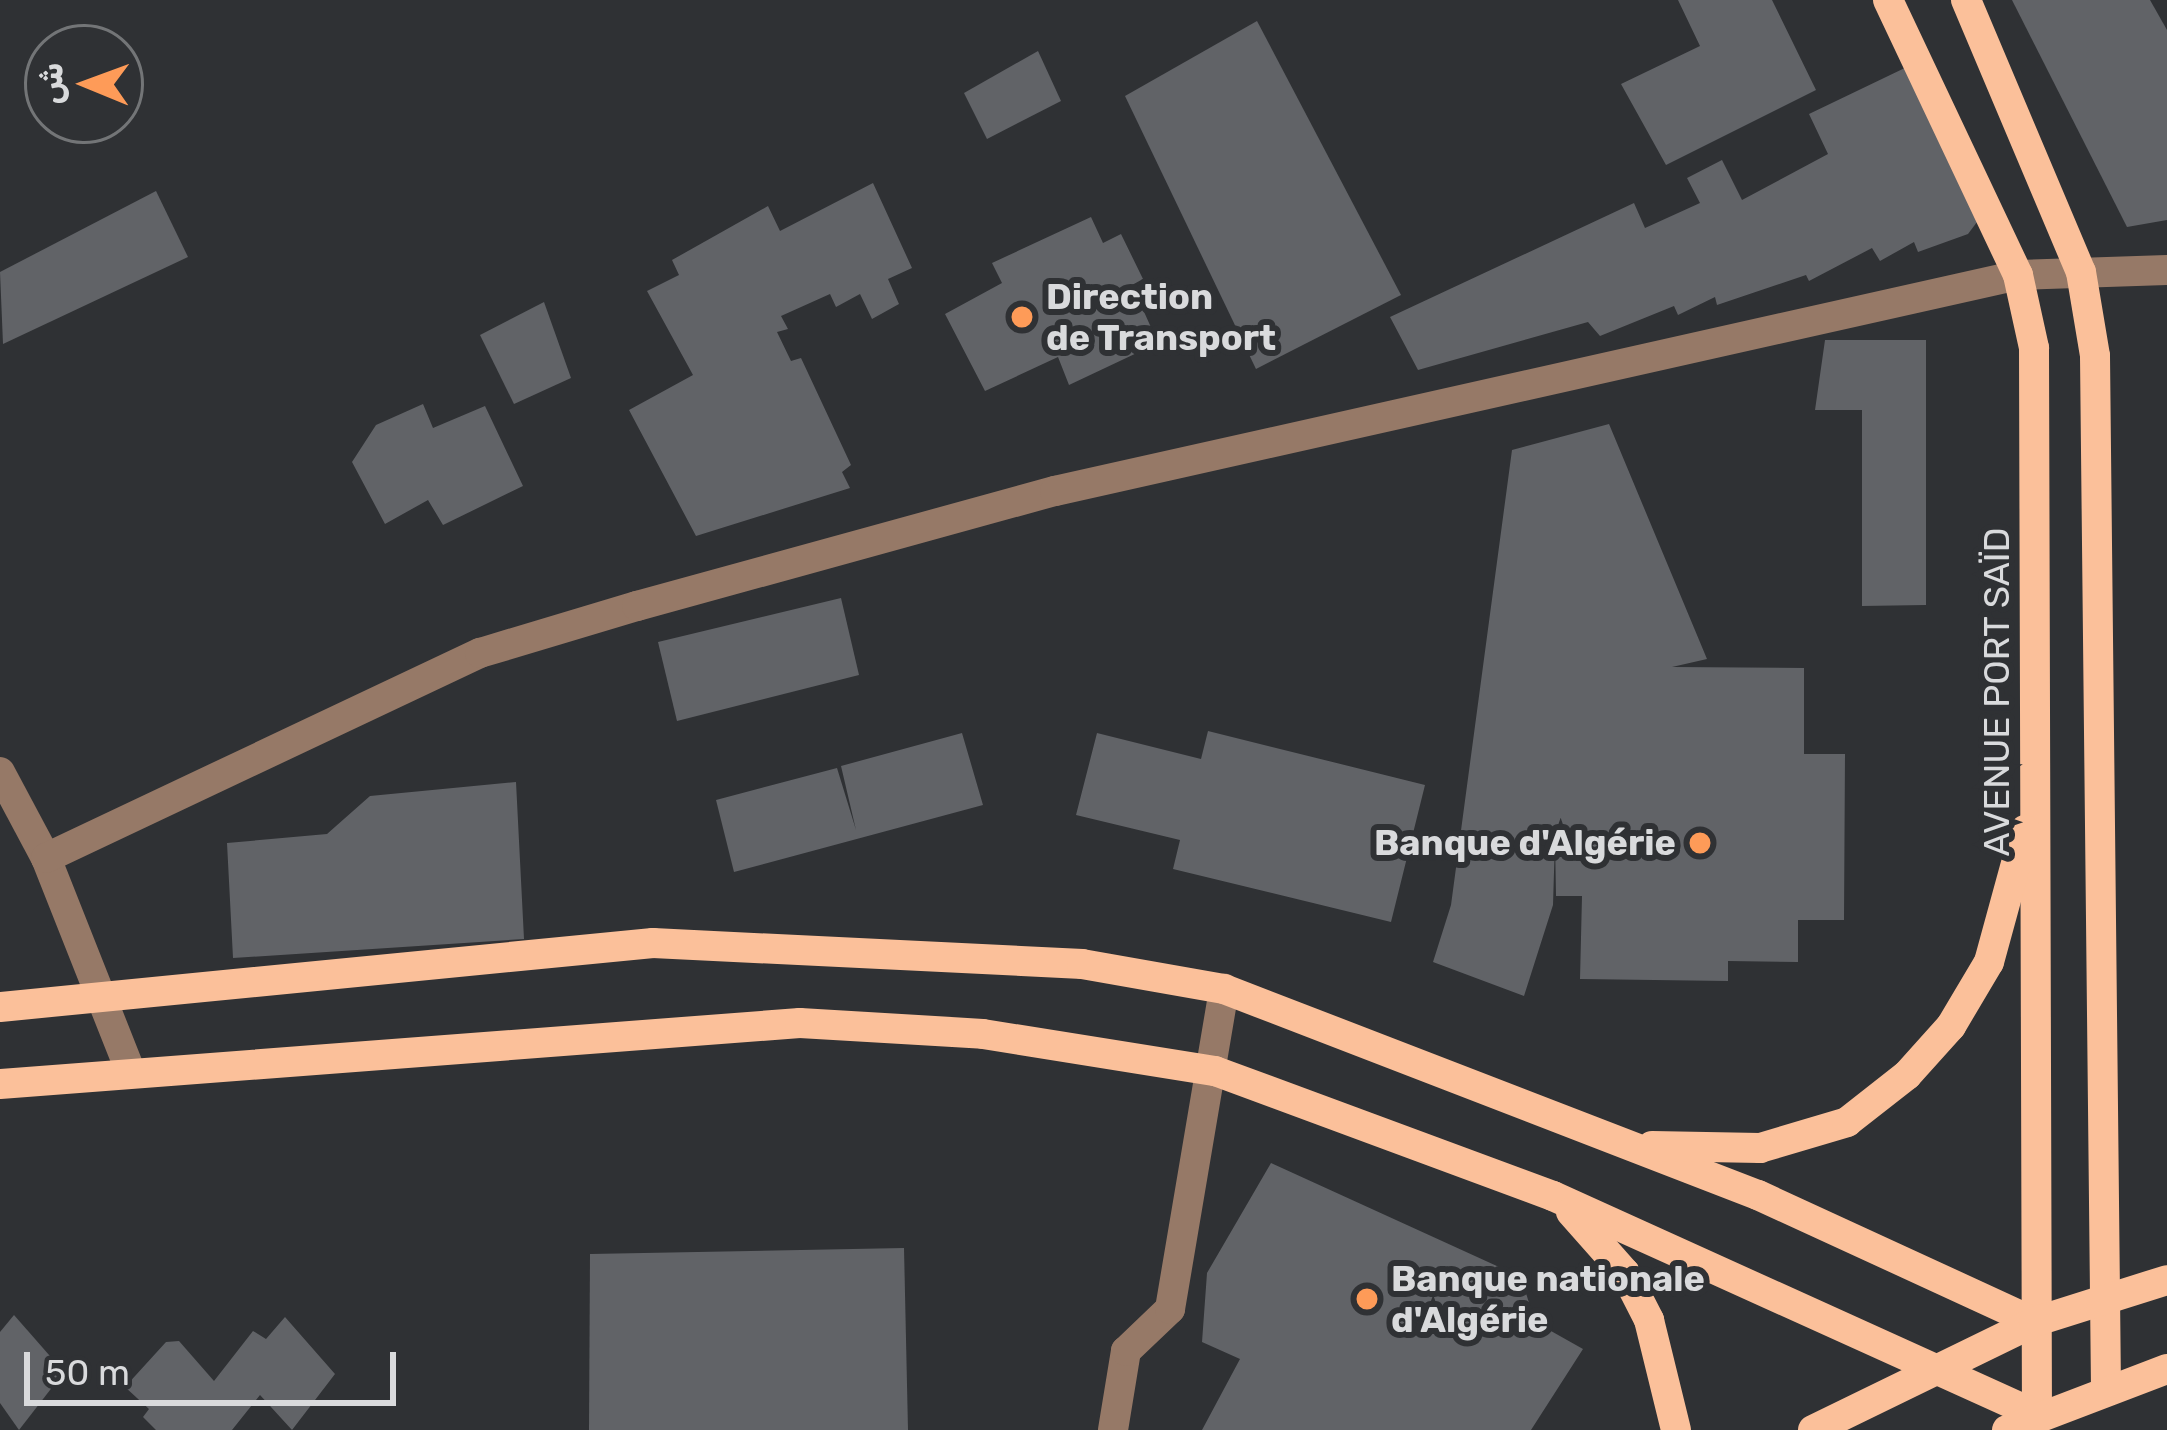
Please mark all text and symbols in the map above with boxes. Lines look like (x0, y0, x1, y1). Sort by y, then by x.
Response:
north arrow (24, 24, 144, 144)
text: ش (31, 62, 70, 105)
place label: Direction de Transport (1046, 274, 1277, 359)
marker: Direction de Transport (1009, 304, 1035, 330)
street label: AVENUE PORT SAÏD (1975, 527, 2019, 857)
place label: Banque d'Algérie (1374, 821, 1676, 865)
marker: Banque d'Algérie (1687, 830, 1713, 856)
place label: Banque nationale d'Algérie (1391, 1256, 1705, 1341)
marker: Banque nationale d'Algérie (1354, 1286, 1380, 1312)
scale bar (30, 1328, 402, 1402)
text: 50 m (45, 1351, 130, 1394)

